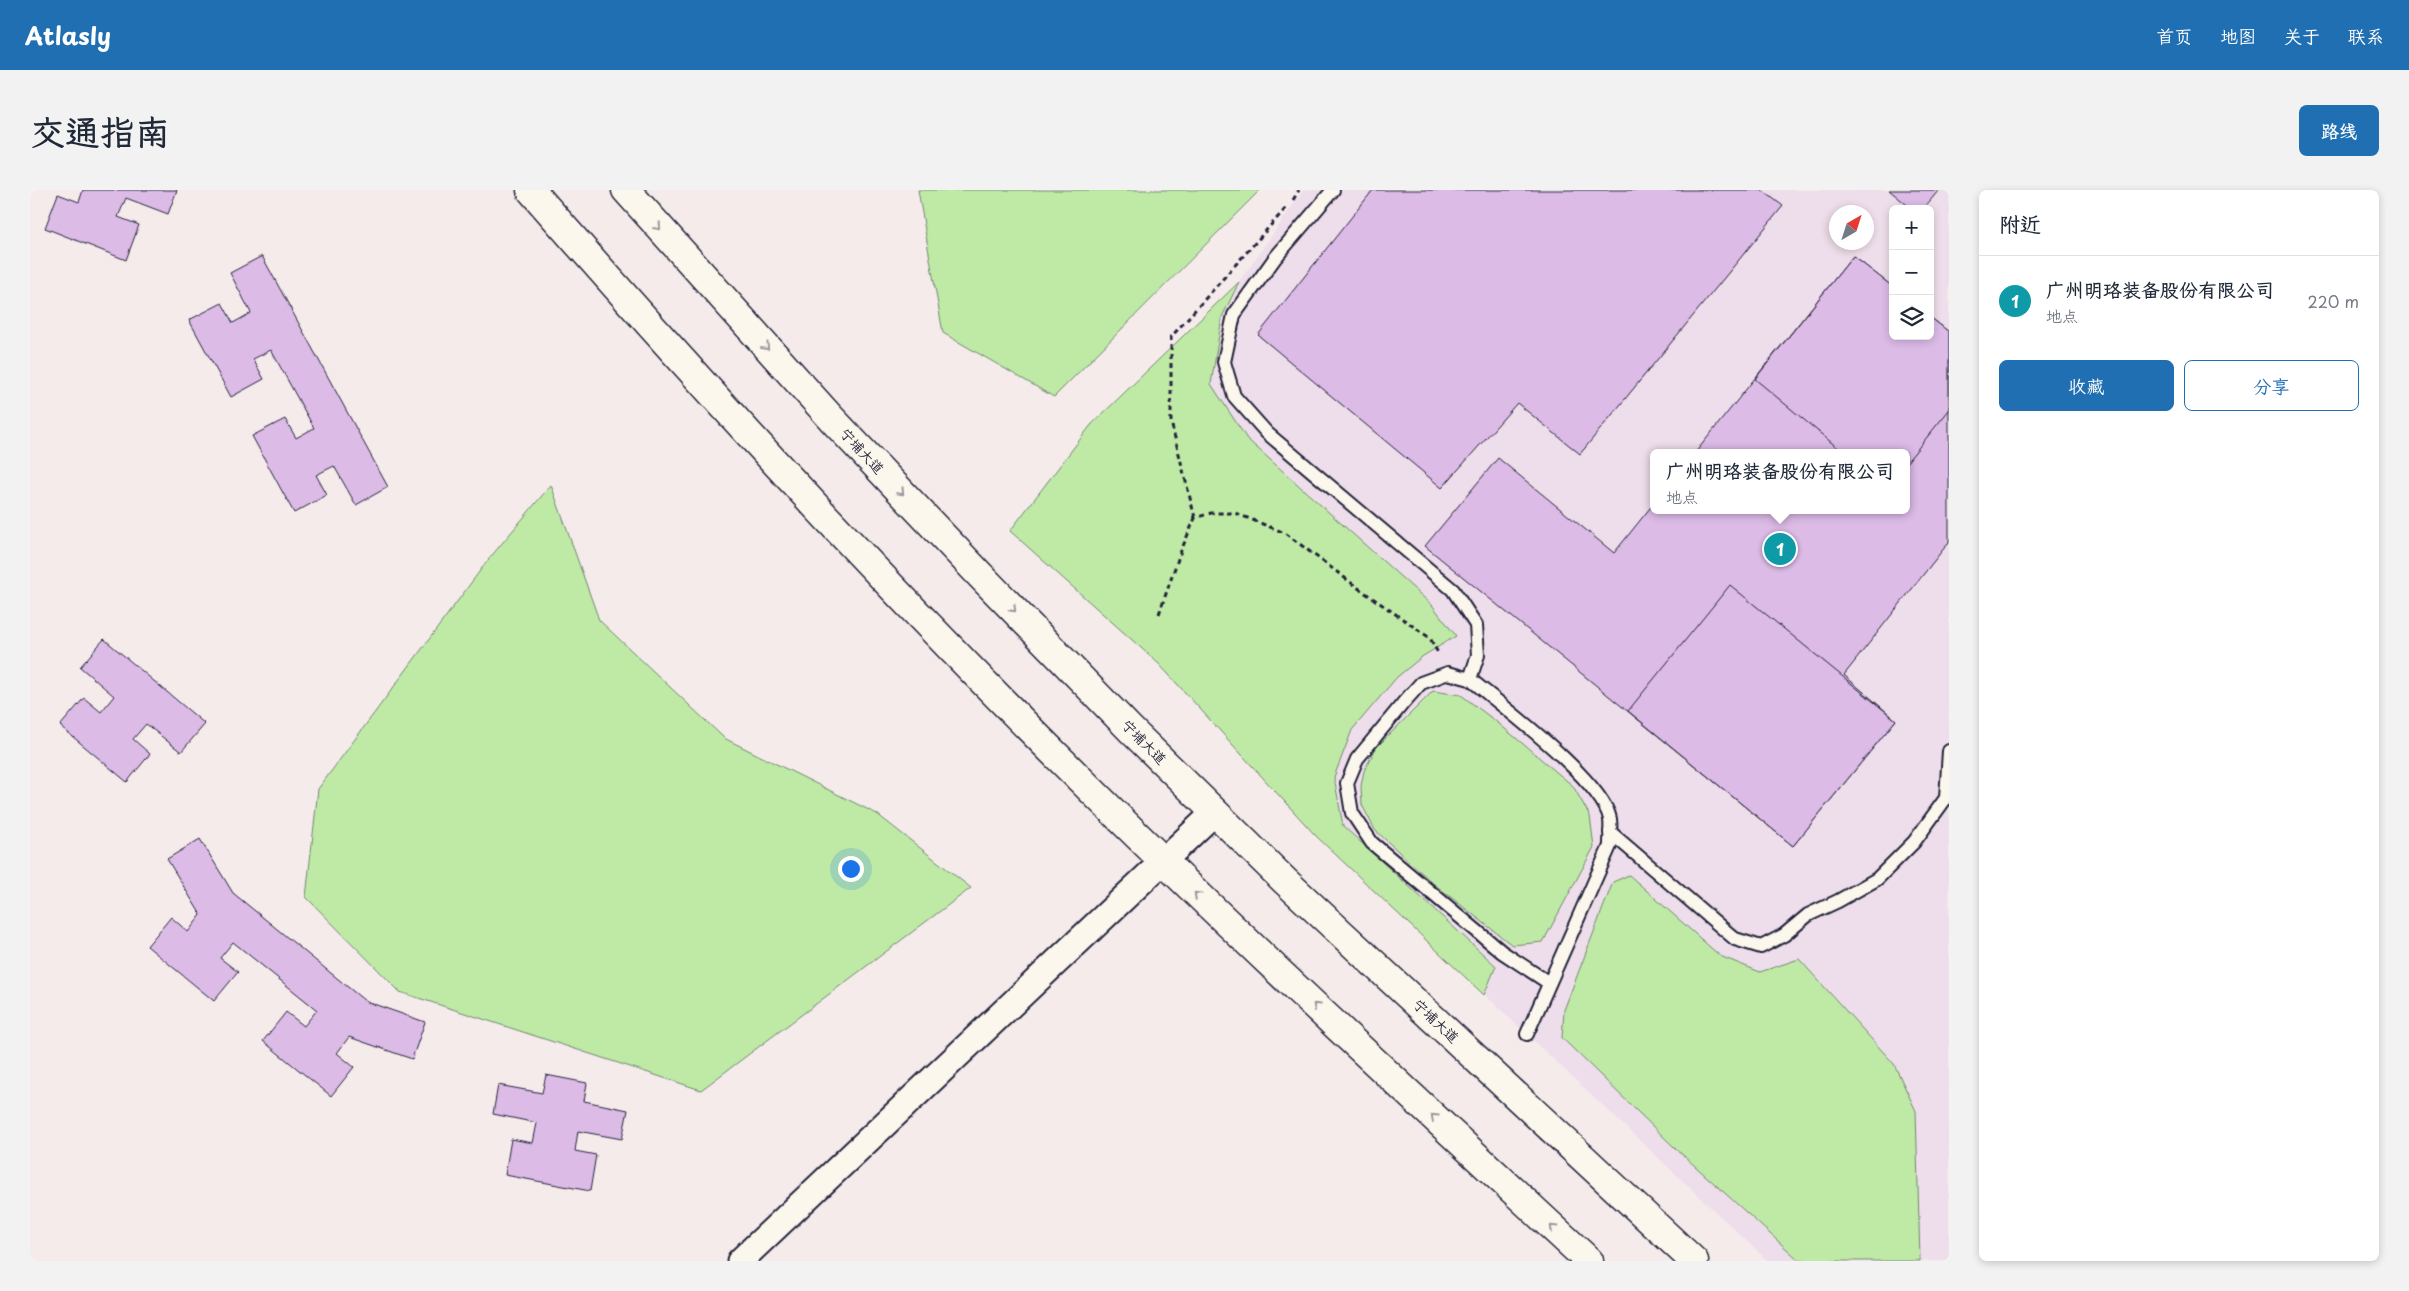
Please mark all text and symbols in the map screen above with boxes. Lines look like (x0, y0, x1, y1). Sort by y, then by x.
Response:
text: Atlasly (25, 17, 111, 53)
text: 首页 (2156, 22, 2192, 49)
text: 地图 (2220, 22, 2256, 49)
text: 关于 (2284, 22, 2320, 49)
text: 联系 (2348, 22, 2384, 49)
text: 交通指南 (30, 104, 170, 157)
button: 路线 (2299, 105, 2379, 156)
north arrow (1829, 205, 1874, 250)
map controls (1889, 205, 1934, 340)
button: + (1889, 205, 1934, 250)
text: 附近 (1999, 207, 2041, 239)
one-way arrow (652, 221, 661, 230)
button: − (1889, 250, 1934, 295)
text: 广州明珞装备股份有限公司 (2046, 275, 2274, 303)
text: 1 (2011, 289, 2019, 313)
text: 220 m (2308, 289, 2359, 313)
button: layers (1889, 295, 1934, 340)
text: 地点 (2046, 303, 2078, 327)
one-way arrow (761, 342, 770, 351)
button: 收藏 (1999, 360, 2174, 411)
button: 分享 (2184, 360, 2359, 411)
street label: 宁埔大道 (836, 423, 889, 478)
popup (1650, 449, 1910, 514)
text: 广州明珞装备股份有限公司 (1666, 456, 1894, 484)
text: 地点 (1666, 484, 1698, 508)
one-way arrow (895, 486, 904, 495)
pin: 1 (1764, 530, 1796, 568)
one-way arrow (1007, 604, 1016, 613)
street label: 宁埔大道 (1117, 714, 1172, 769)
your location (838, 856, 864, 882)
one-way arrow (1194, 891, 1203, 900)
street label: 宁埔大道 (1409, 994, 1464, 1047)
one-way arrow (1312, 1003, 1321, 1012)
one-way arrow (1431, 1114, 1440, 1123)
one-way arrow (1550, 1225, 1559, 1234)

